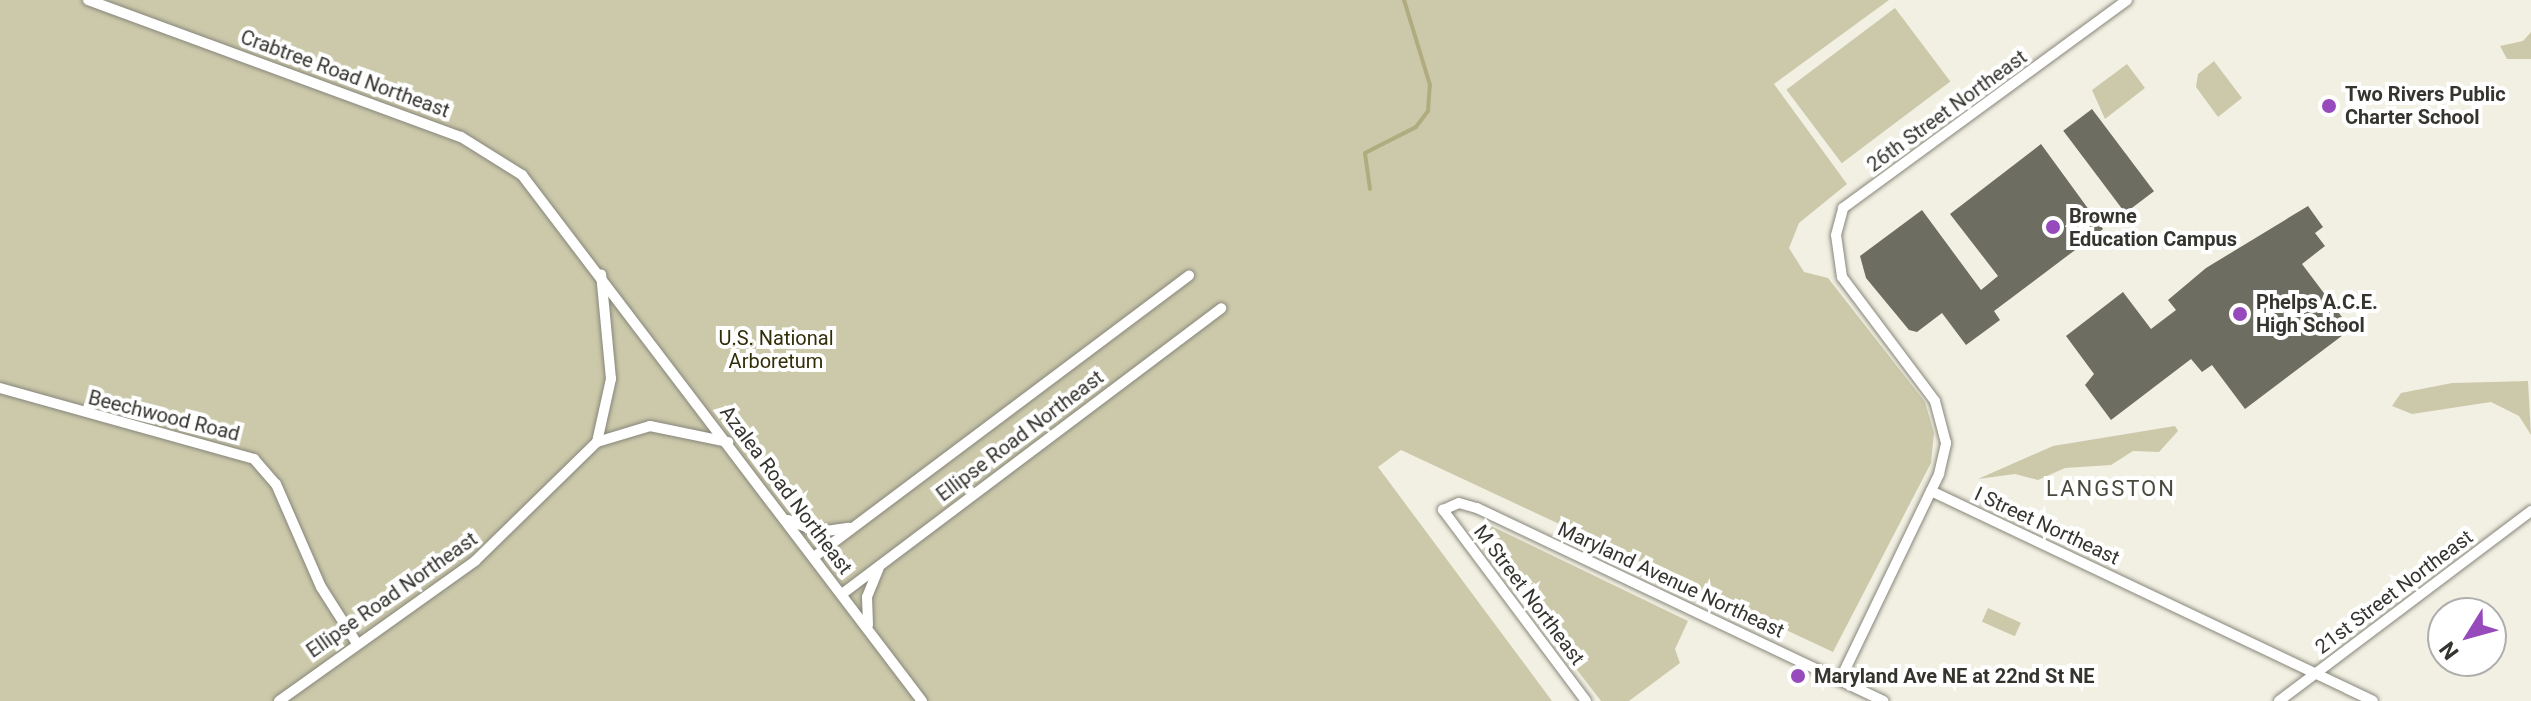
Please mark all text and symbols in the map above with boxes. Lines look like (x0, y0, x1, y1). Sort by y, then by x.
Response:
street label: Crabtree Road Northeast (237, 25, 453, 123)
street label: 26th Street Northeast (1862, 45, 2032, 177)
place label: Two Rivers Public Charter School (2345, 82, 2506, 129)
marker: Two Rivers Public Charter School (2320, 97, 2338, 115)
place label: Browne Education Campus (2069, 204, 2237, 251)
marker: Browne Education Campus (2044, 218, 2062, 236)
place label: Phelps A.C.E. High School (2256, 290, 2378, 337)
marker: Phelps A.C.E. High School (2231, 305, 2249, 323)
park label: U.S. National Arboretum (718, 327, 834, 374)
street label: Ellipse Road Northeast (932, 365, 1108, 507)
street label: Beechwood Road (86, 386, 242, 446)
street label: Azalea Road Northeast (715, 401, 857, 579)
district label: LANGSTON (2046, 476, 2176, 502)
street label: I Street Northeast (1971, 482, 2123, 570)
street label: Maryland Avenue Northeast (1554, 517, 1788, 643)
street label: M Street Northeast (1469, 520, 1589, 670)
street label: 21st Street Northeast (2311, 525, 2477, 659)
street label: Ellipse Road Northeast (302, 527, 482, 663)
north arrow (2427, 597, 2507, 677)
place label: Maryland Ave NE at 22nd St NE (1814, 664, 2095, 688)
marker: Maryland Ave NE at 22nd St NE (1789, 667, 1807, 685)

